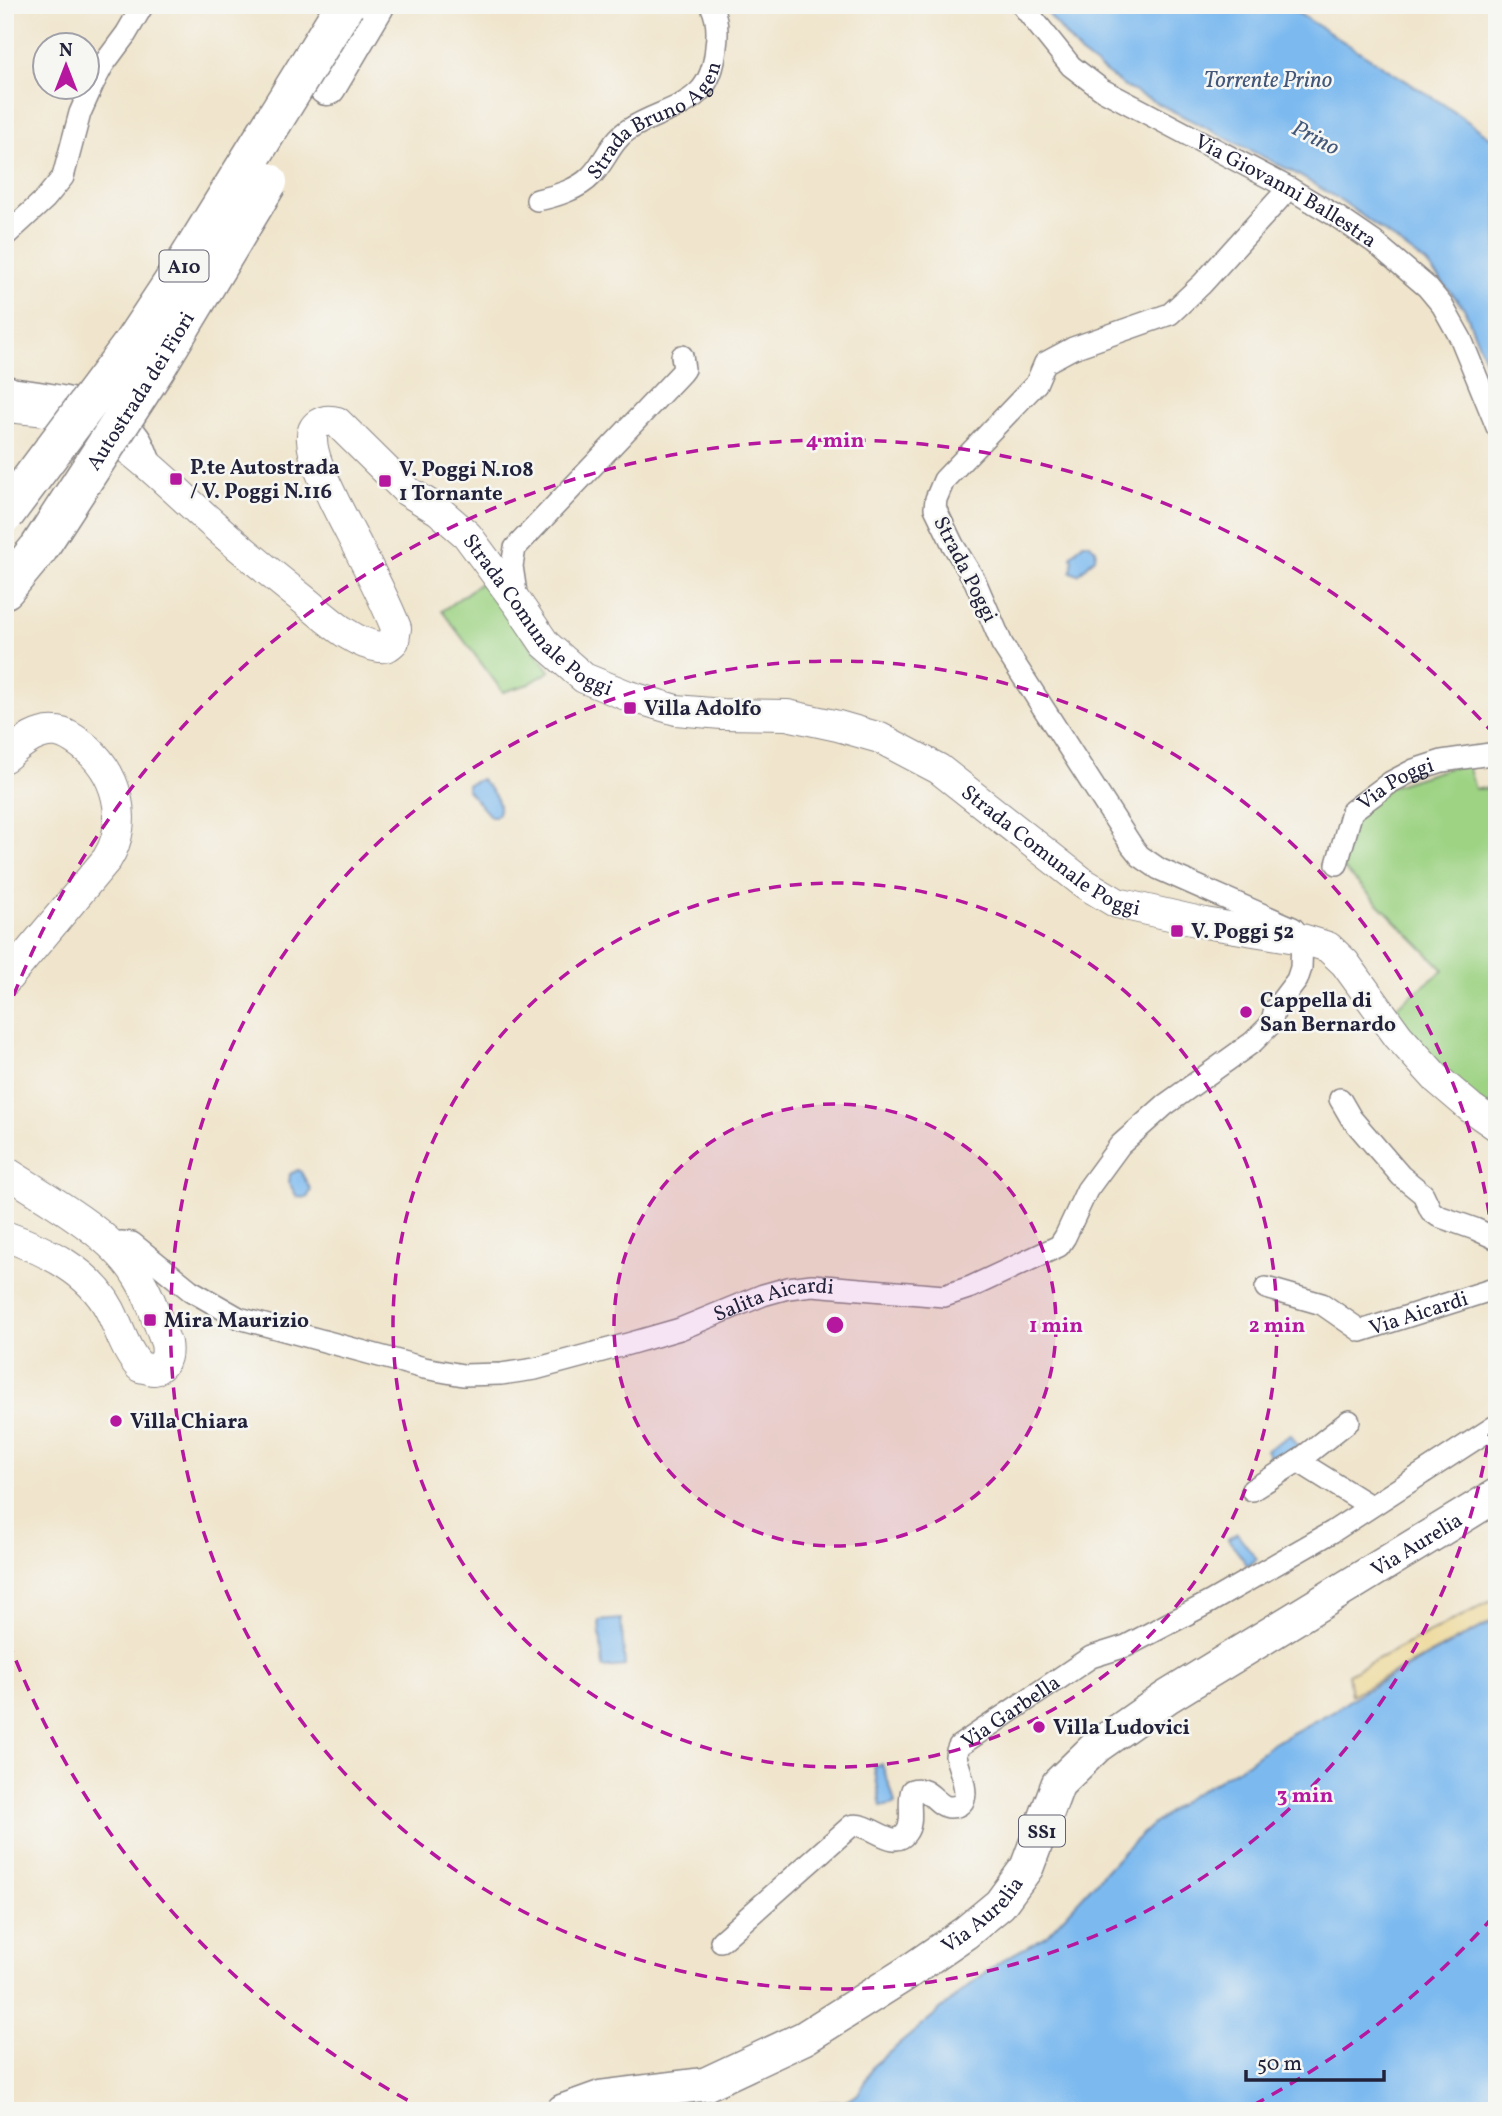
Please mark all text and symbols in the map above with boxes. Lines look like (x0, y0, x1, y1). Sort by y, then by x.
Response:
north arrow (32, 32, 102, 102)
text: N (59, 38, 73, 64)
street label: Strada Bruno Agen (581, 58, 730, 187)
water label: Torrente Prino (1204, 65, 1333, 97)
water label: Prino (1286, 113, 1345, 165)
street label: Via Giovanni Ballestra (1189, 128, 1382, 256)
road number: A10 (160, 250, 208, 282)
street label: Autostrada dei Fiori (80, 307, 203, 477)
text: 4 min (806, 427, 864, 456)
place label: P.te Autostrada / V. Poggi N.116 (190, 454, 340, 507)
place label: V. Poggi N.108 1 Tornante (399, 456, 534, 509)
marker: P.te Autostrada / V. Poggi N.116 (168, 471, 184, 487)
marker: V. Poggi N.108 1 Tornante (377, 473, 393, 489)
street label: Strada Poggi (926, 512, 1004, 628)
street label: Strada Comunale Poggi (455, 528, 617, 704)
place label: Villa Adolfo (644, 695, 762, 724)
marker: Villa Adolfo (622, 700, 638, 716)
street label: Via Poggi (1352, 752, 1438, 818)
street label: Strada Comunale Poggi (955, 779, 1143, 924)
place label: V. Poggi 52 (1191, 918, 1294, 947)
marker: V. Poggi 52 (1169, 923, 1185, 939)
place label: Cappella di San Bernardo (1260, 987, 1396, 1040)
marker: Cappella di San Bernardo (1238, 1004, 1254, 1020)
street label: Salita Aicardi (709, 1272, 835, 1330)
street label: Via Aicardi (1366, 1285, 1472, 1343)
place label: Mira Maurizio (164, 1307, 309, 1336)
marker: Mira Maurizio (142, 1312, 158, 1328)
text: 1 min (1029, 1312, 1083, 1341)
text: 2 min (1249, 1312, 1305, 1341)
centre of rings (823, 1313, 847, 1337)
place label: Villa Chiara (130, 1408, 249, 1437)
marker: Villa Chiara (108, 1413, 124, 1429)
street label: Via Aurelia (1366, 1506, 1469, 1585)
street label: Via Garbella (956, 1669, 1066, 1756)
place label: Villa Ludovici (1053, 1714, 1190, 1743)
marker: Villa Ludovici (1031, 1719, 1047, 1735)
text: 3 min (1277, 1782, 1333, 1811)
road number: SS1 (1019, 1815, 1065, 1846)
street label: Via Aurelia (936, 1871, 1031, 1961)
scale bar (1246, 2039, 1385, 2083)
text: 50 m (1257, 2050, 1302, 2079)

